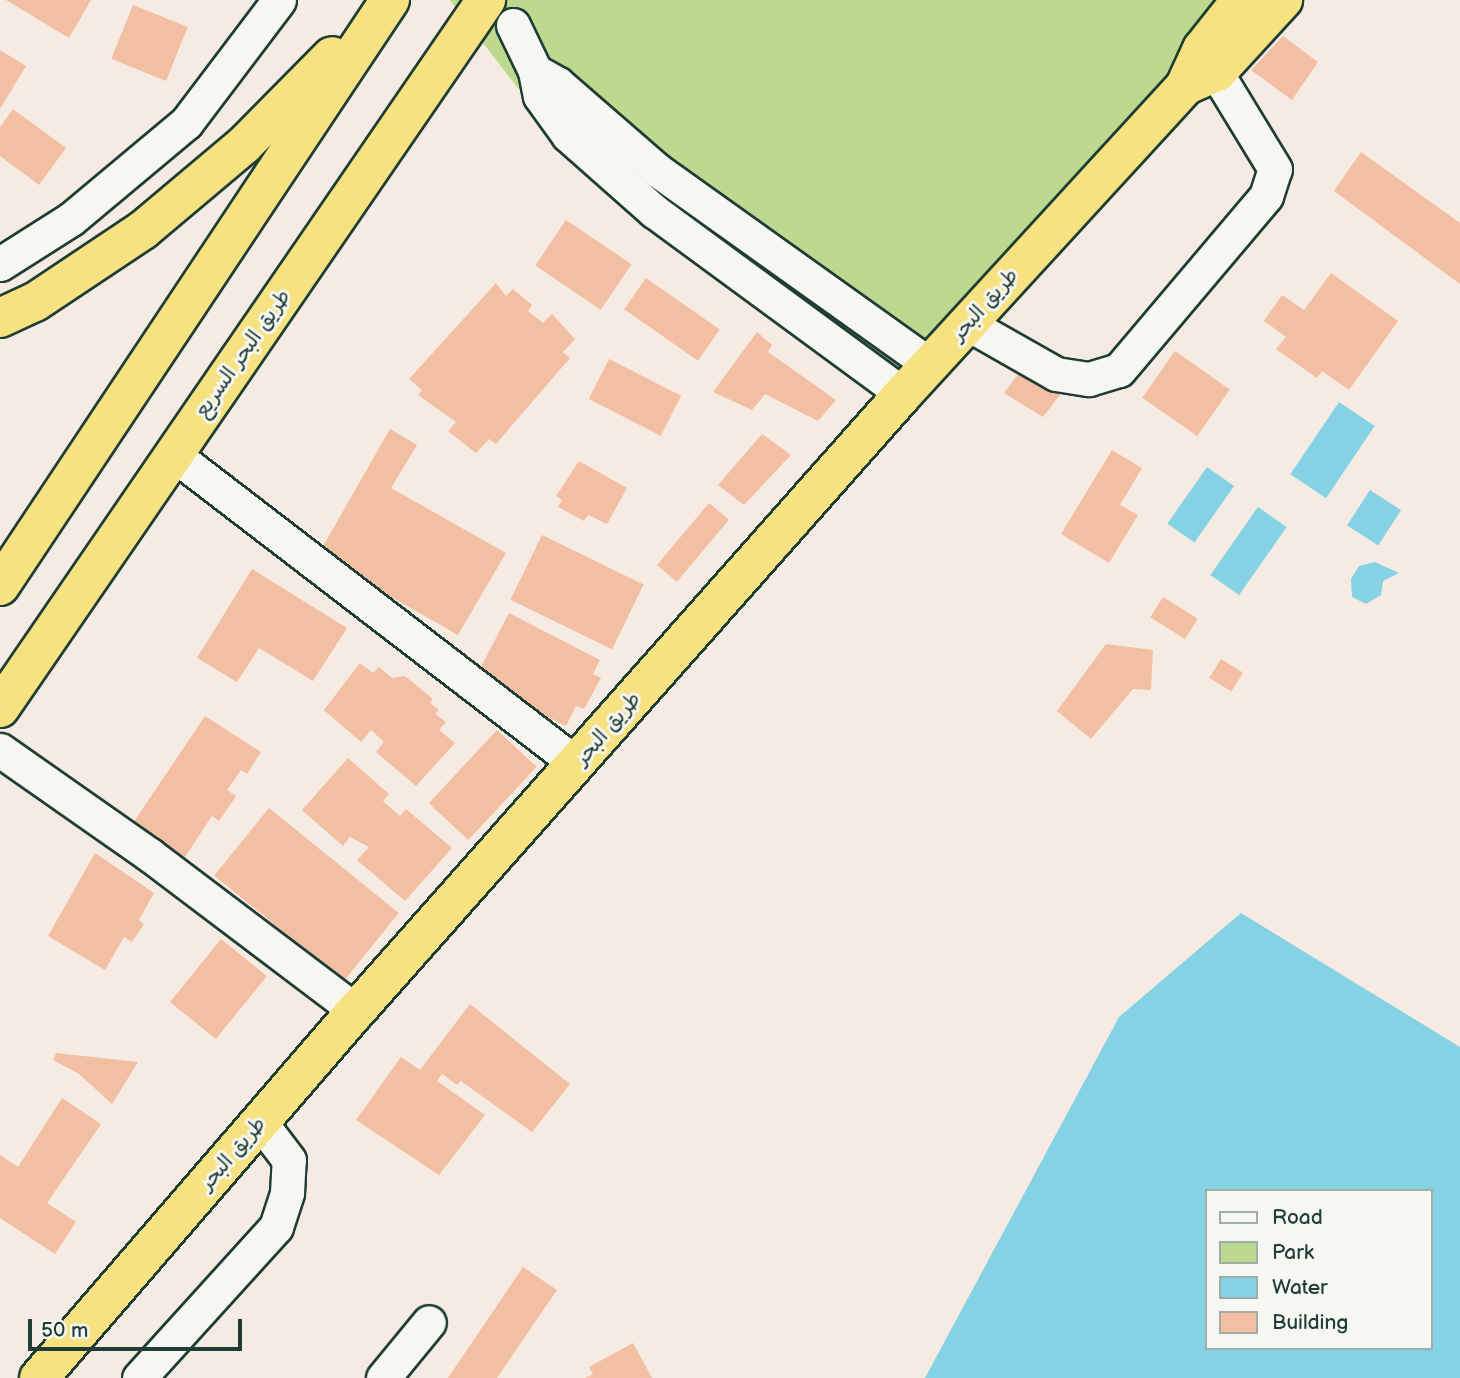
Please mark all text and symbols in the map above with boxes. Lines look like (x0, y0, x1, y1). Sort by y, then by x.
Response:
street label: طريق البحر (946, 263, 1024, 347)
street label: طريق البحر السريع (189, 285, 297, 423)
street label: طريق البحر (569, 687, 647, 771)
street label: طريق البحر (194, 1112, 272, 1196)
legend (1204, 1189, 1432, 1350)
text: Road (1272, 1205, 1323, 1230)
text: Park (1272, 1240, 1314, 1265)
text: Water (1272, 1275, 1328, 1300)
scale bar (32, 1304, 245, 1348)
text: Building (1272, 1310, 1348, 1335)
text: 50 m (41, 1318, 88, 1343)

